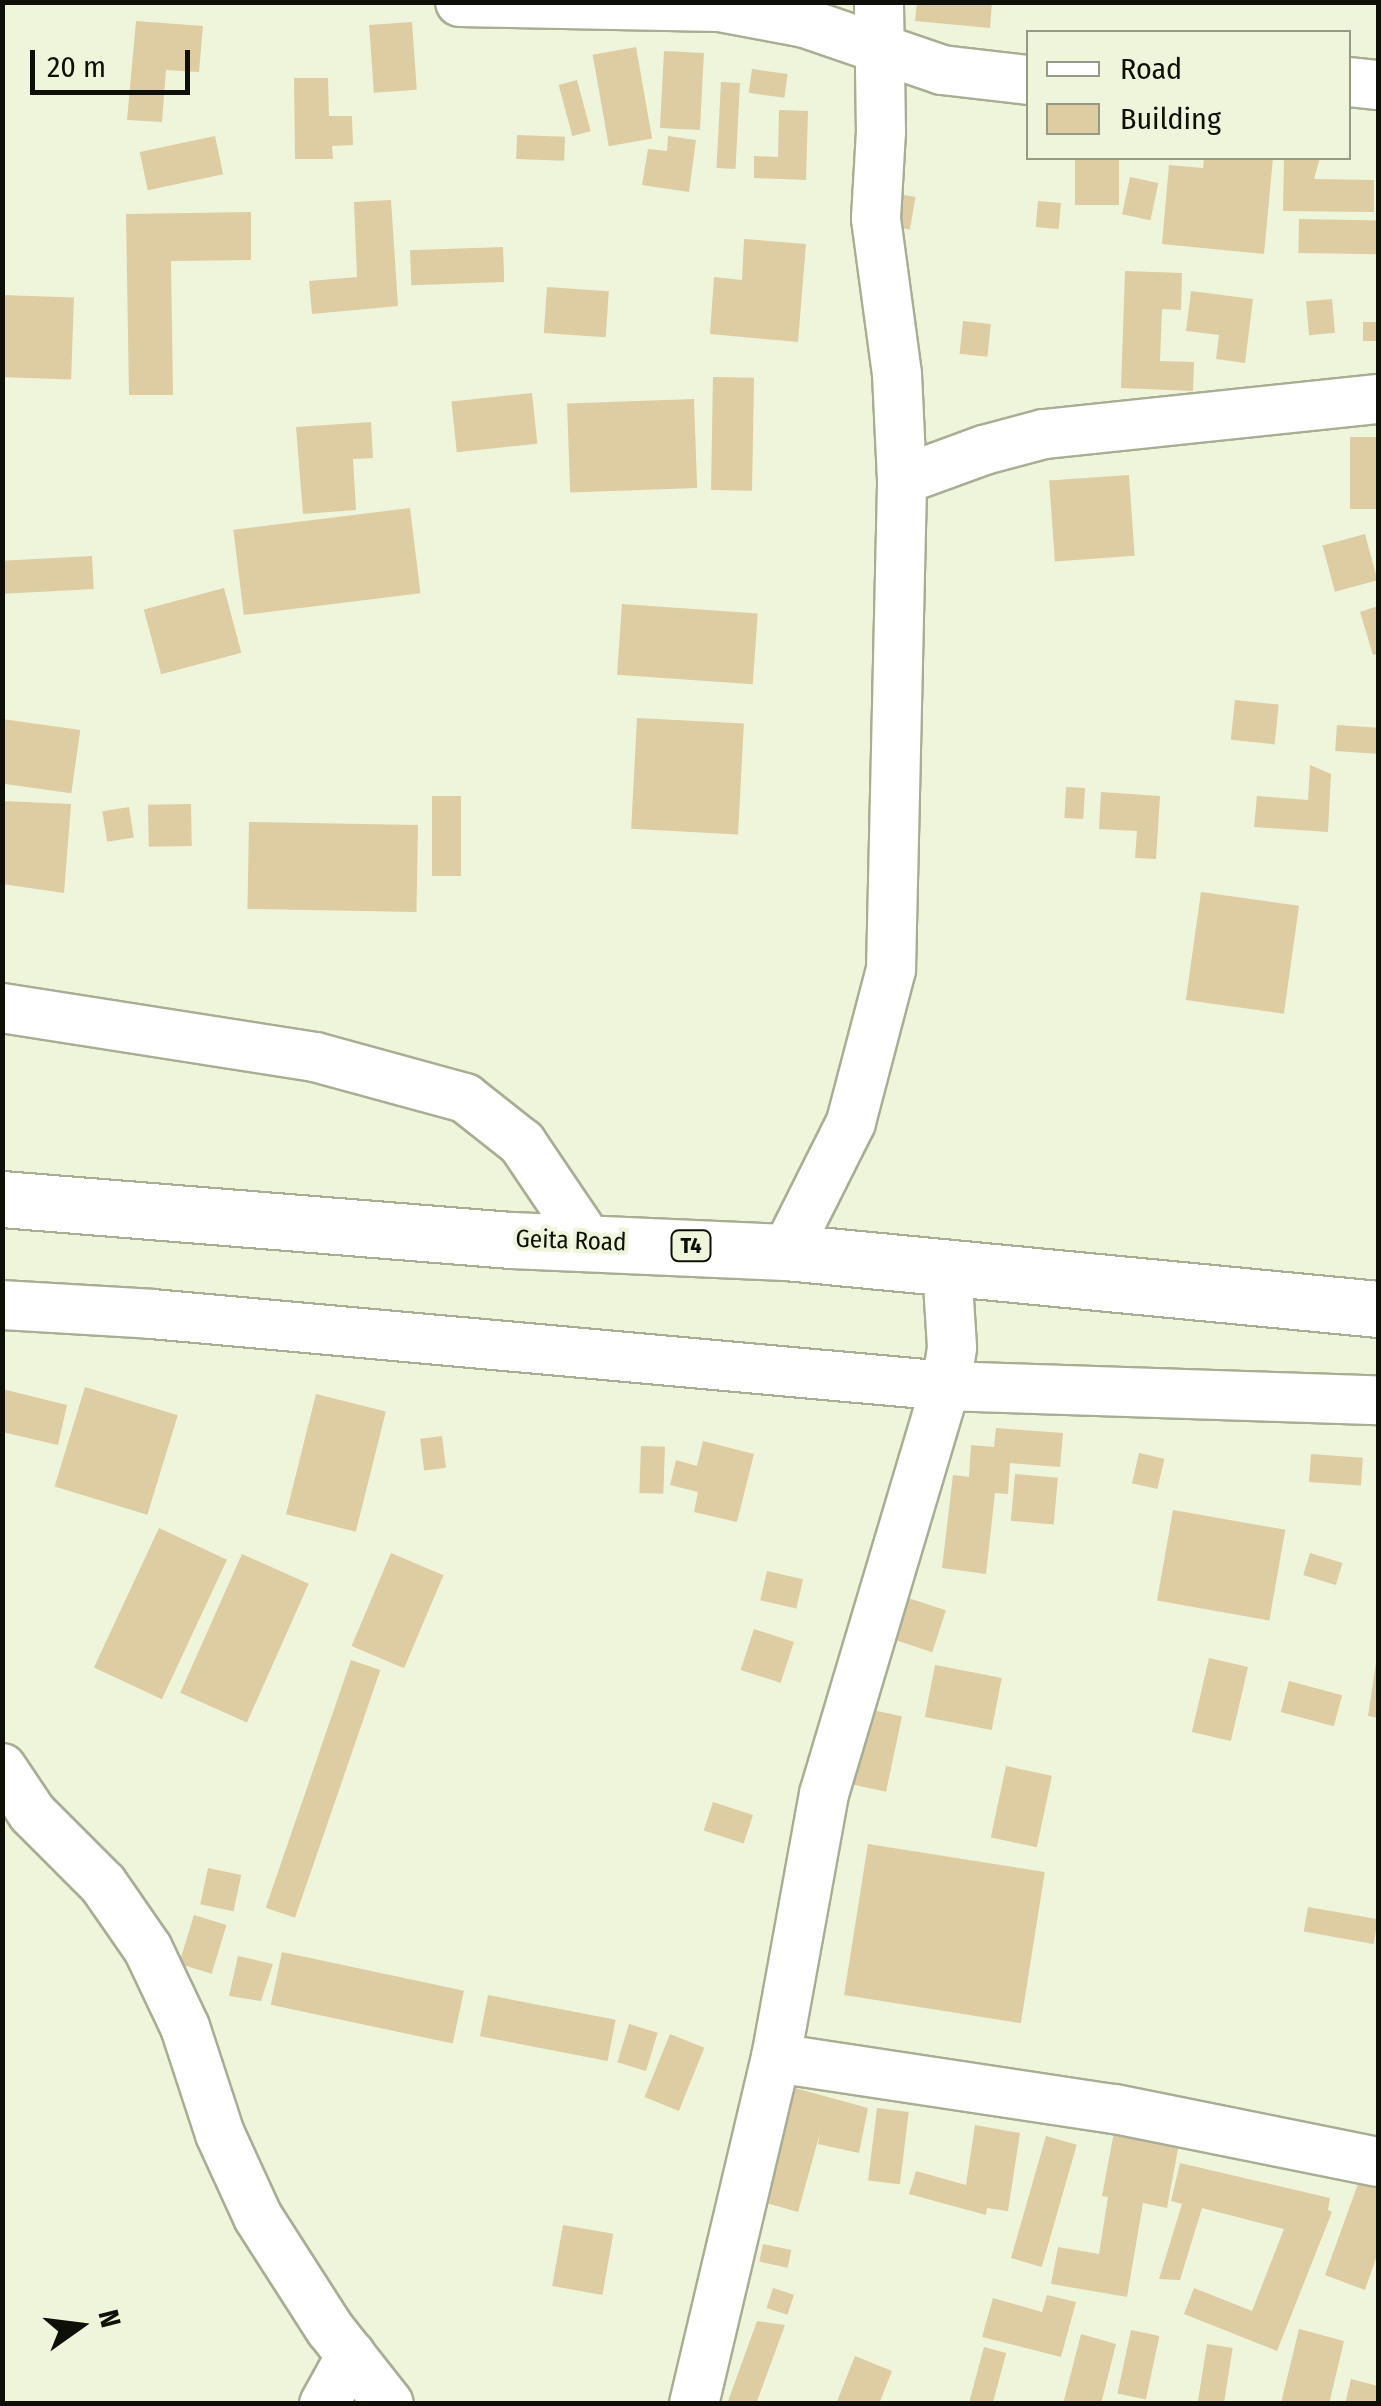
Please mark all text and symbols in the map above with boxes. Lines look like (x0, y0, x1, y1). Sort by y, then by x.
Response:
scale bar (35, 30, 195, 92)
legend (1026, 30, 1351, 160)
text: 20 m (47, 49, 106, 85)
text: Road (1120, 51, 1182, 87)
text: Building (1120, 101, 1221, 137)
street label: Geita Road (515, 1224, 627, 1258)
road number: T4 (668, 1229, 714, 1263)
north arrow (30, 2276, 130, 2376)
text: N (92, 2306, 128, 2331)

